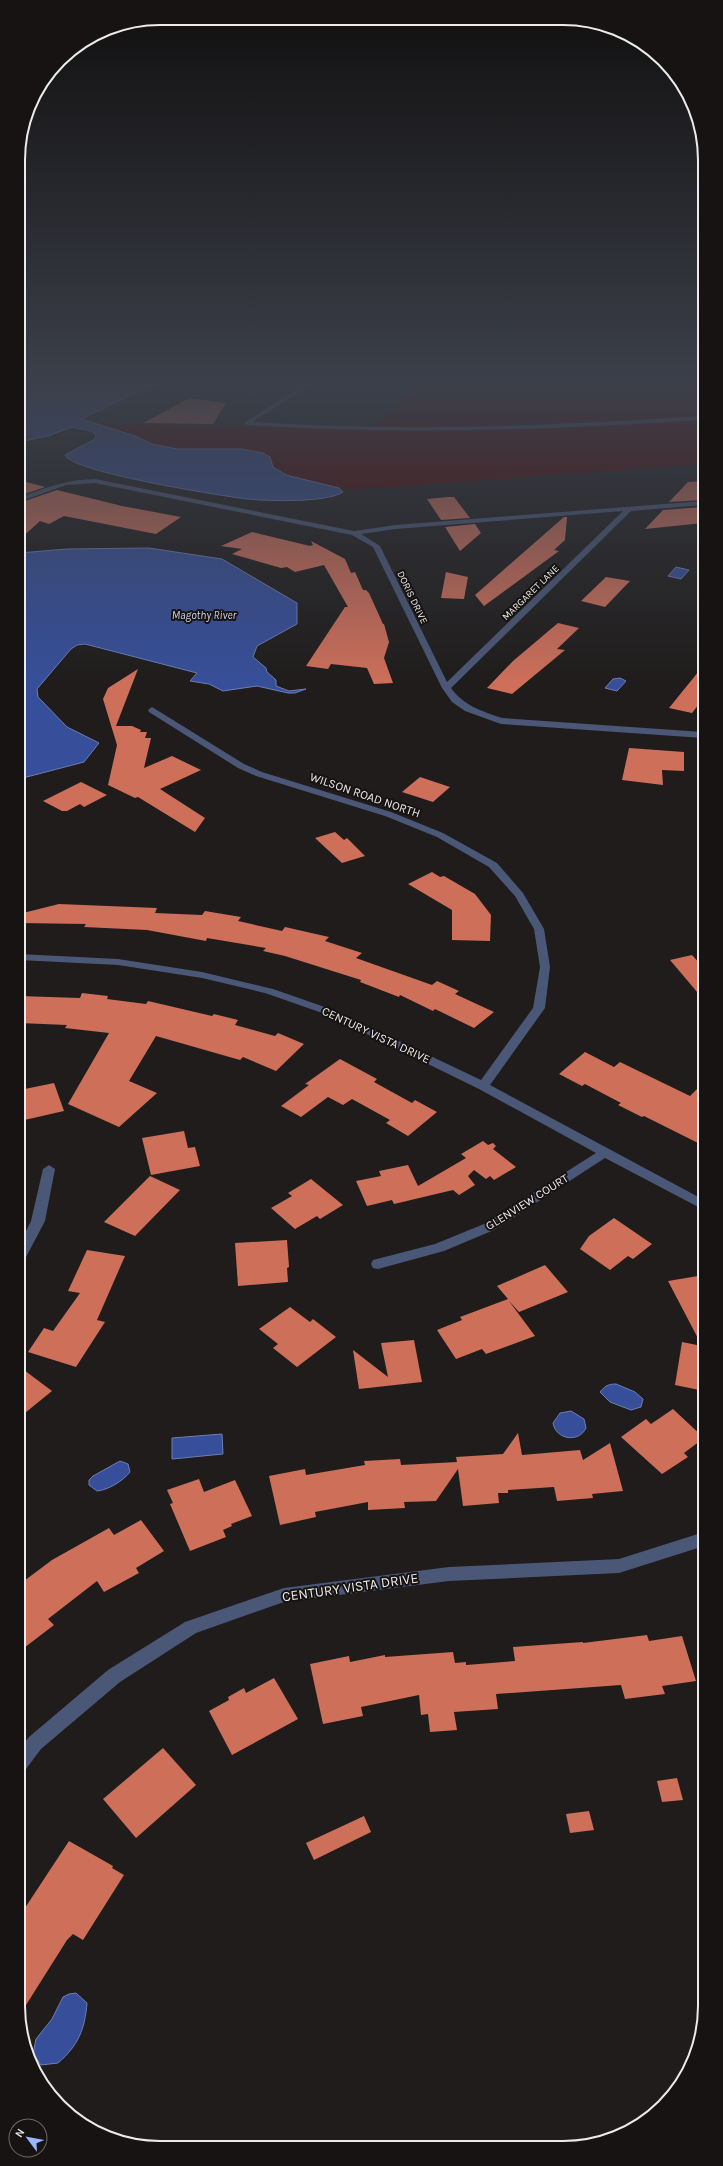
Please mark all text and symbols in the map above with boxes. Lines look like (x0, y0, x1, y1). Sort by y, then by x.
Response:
street label: MARGARET LANE (500, 563, 562, 623)
street label: DORIS DRIVE (394, 569, 430, 626)
water label: Magothy River (172, 609, 238, 622)
street label: WILSON ROAD NORTH (308, 770, 422, 820)
street label: CENTURY VISTA DRIVE (320, 1004, 432, 1066)
street label: GLENVIEW COURT (483, 1171, 571, 1233)
street label: CENTURY VISTA DRIVE (281, 1570, 419, 1605)
north arrow (8, 2118, 48, 2158)
text: N (12, 2126, 28, 2140)

